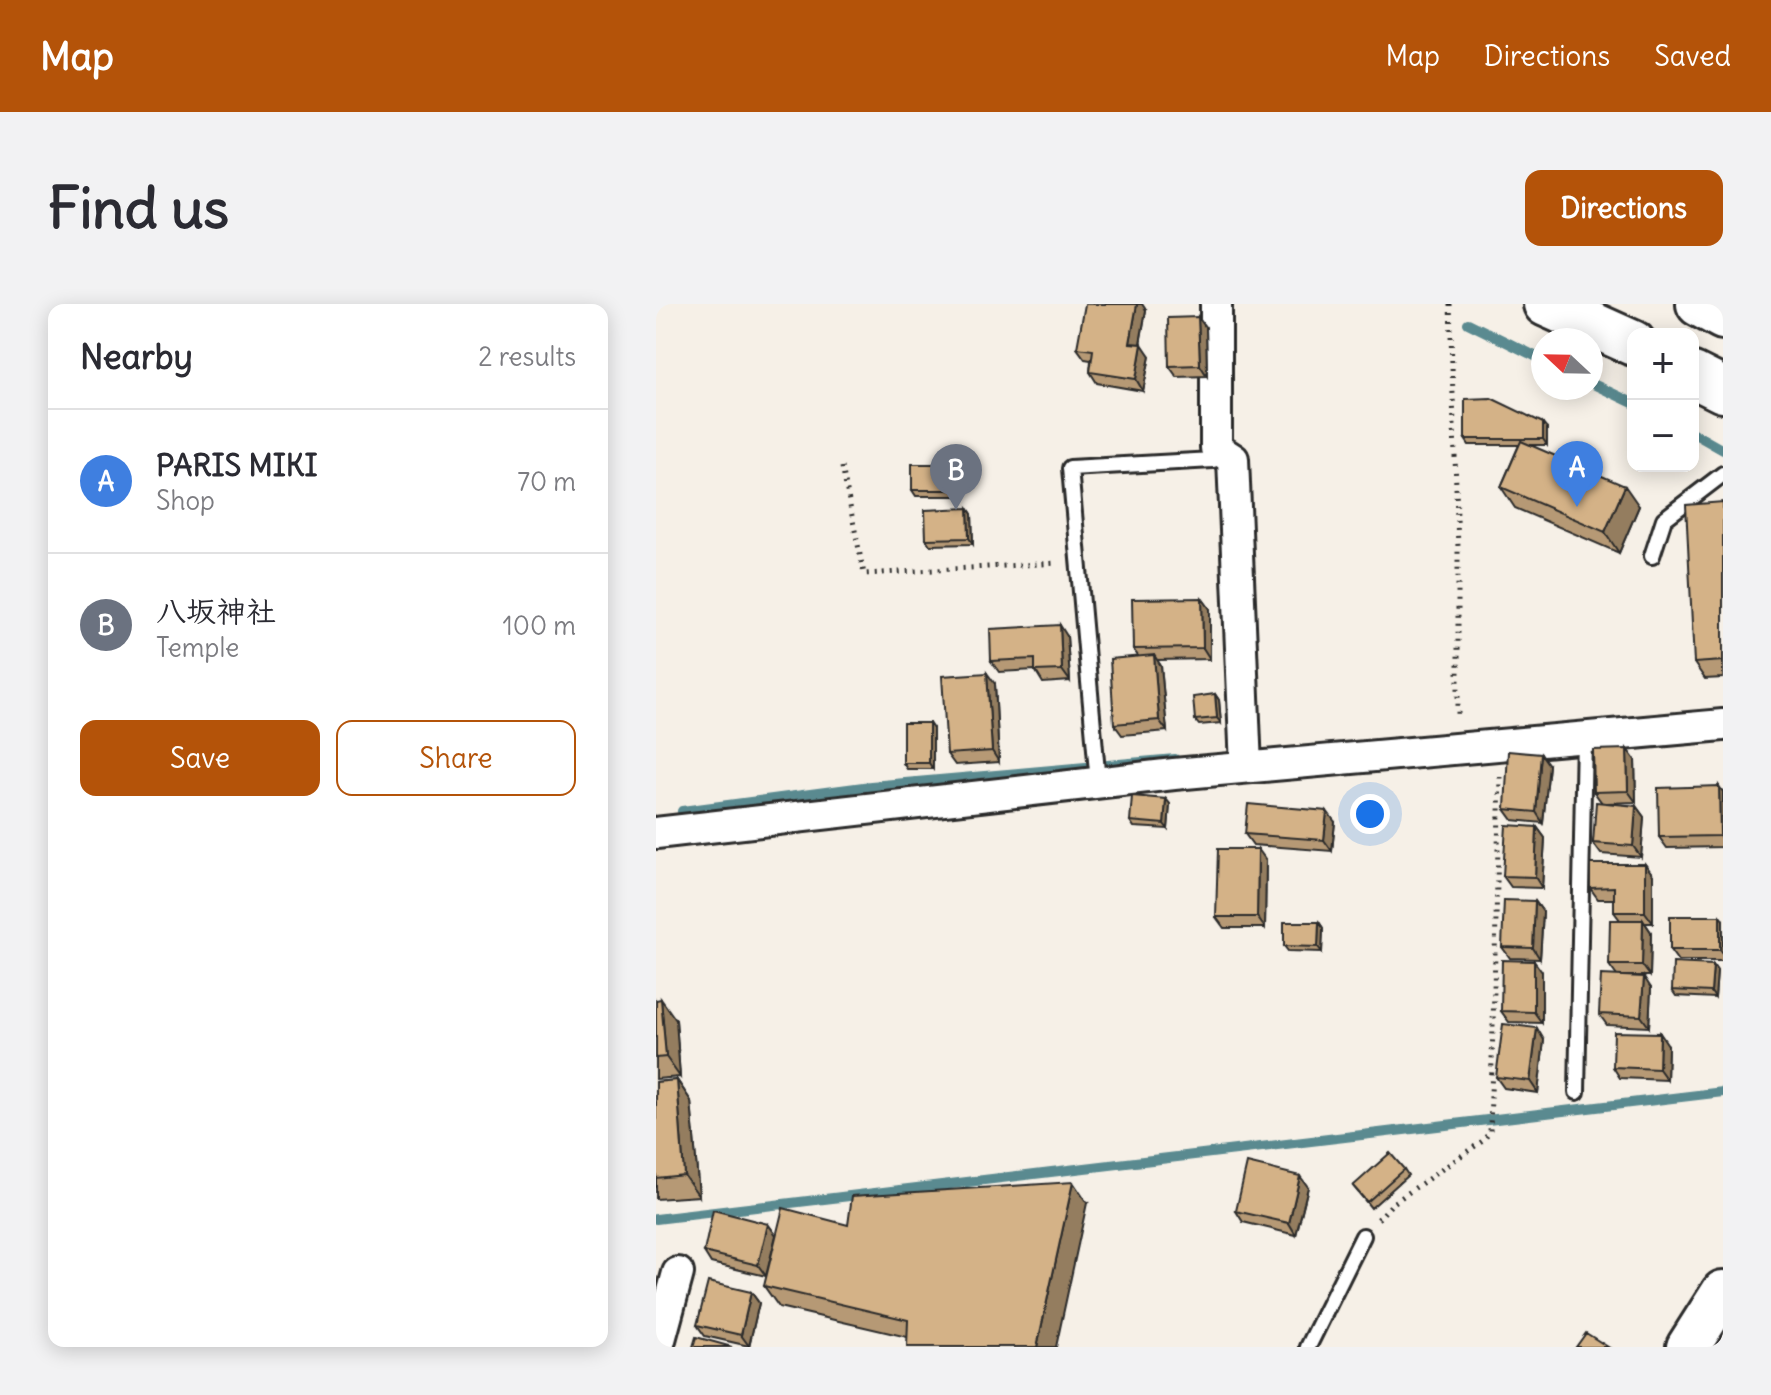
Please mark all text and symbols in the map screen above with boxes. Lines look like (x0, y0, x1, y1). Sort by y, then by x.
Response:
text: Map (40, 33, 114, 80)
text: Map (1385, 38, 1440, 74)
text: Directions (1484, 38, 1610, 74)
text: Saved (1654, 38, 1731, 74)
button: Directions (1525, 170, 1723, 246)
text: Find us (48, 173, 229, 243)
north arrow (1531, 328, 1603, 400)
map controls (1627, 328, 1699, 472)
button: + (1627, 328, 1699, 400)
text: Nearby (80, 335, 193, 378)
text: 2 results (478, 340, 576, 373)
button: − (1627, 400, 1699, 472)
pin: A (1551, 441, 1603, 507)
pin: B (930, 444, 982, 510)
text: PARIS MIKI (156, 446, 317, 484)
text: A (98, 465, 114, 498)
text: 70 m (517, 465, 576, 498)
text: Shop (156, 484, 215, 517)
text: 八坂神社 (156, 592, 276, 630)
text: B (97, 609, 115, 642)
text: 100 m (502, 609, 576, 642)
text: Temple (156, 631, 239, 664)
button: Save (80, 720, 320, 796)
button: Share (336, 720, 576, 796)
your location (1350, 794, 1390, 834)

